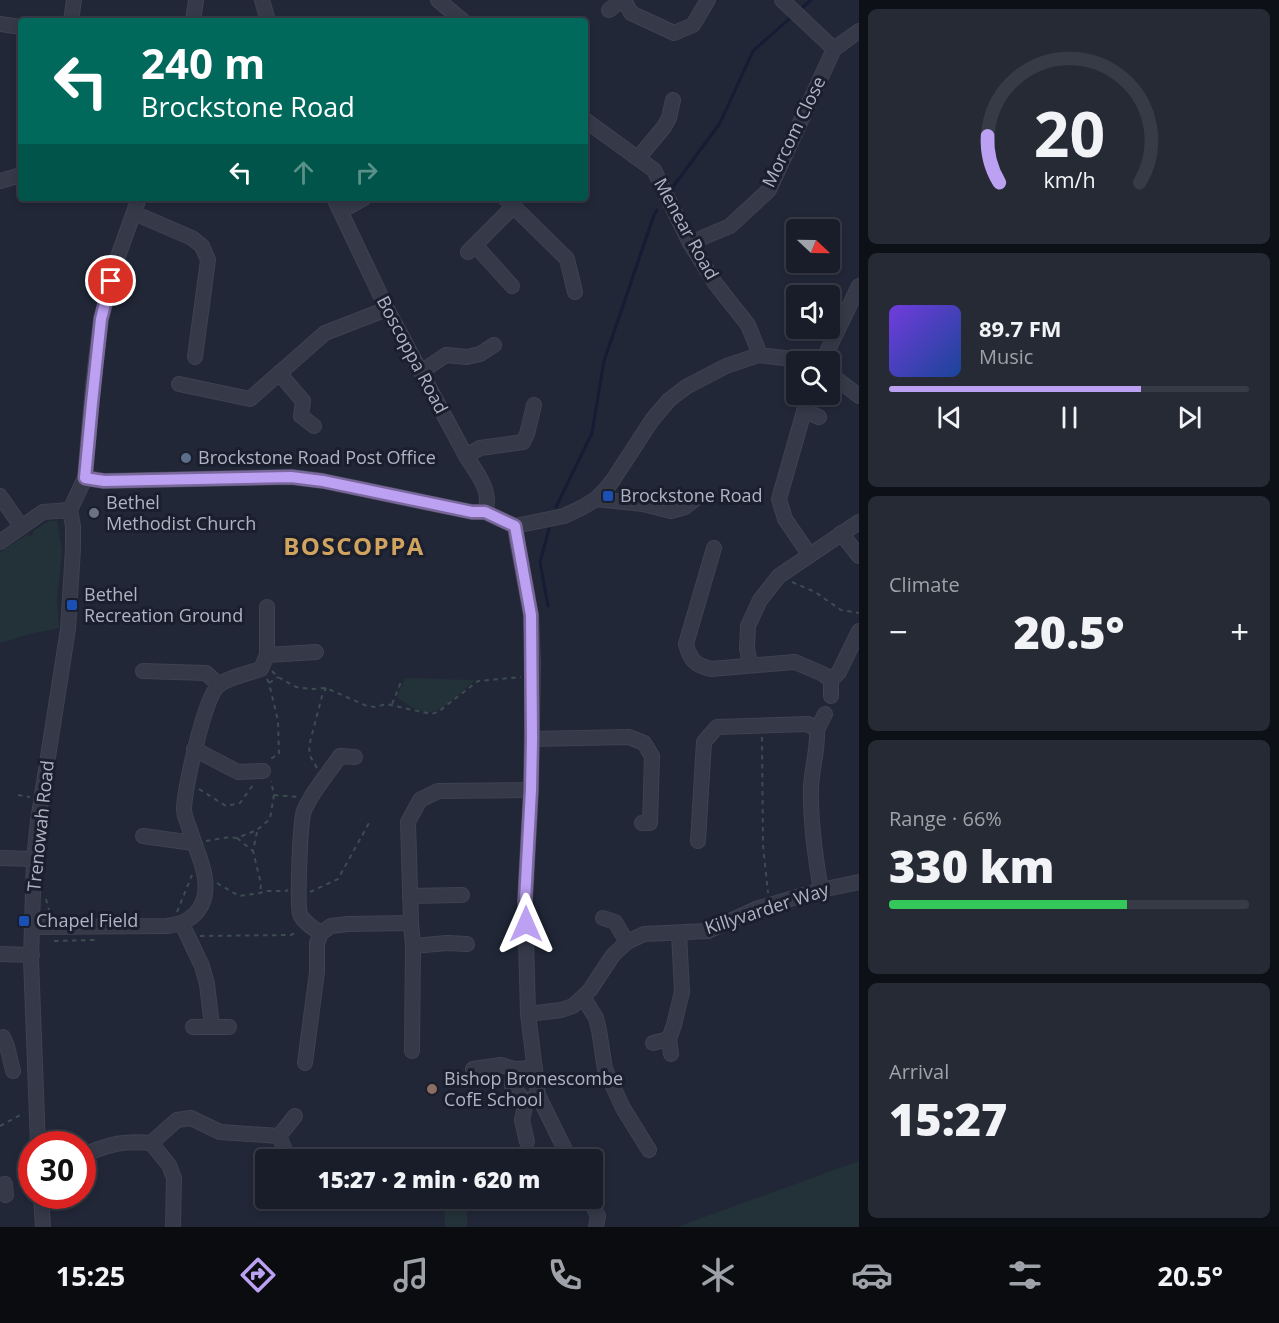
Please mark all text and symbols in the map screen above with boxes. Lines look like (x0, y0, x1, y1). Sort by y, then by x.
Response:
text: 240 m (141, 34, 265, 91)
icon: left (42, 42, 120, 120)
street label: Morcom Close (756, 72, 830, 191)
text: Brockstone Road (141, 88, 355, 125)
text: 20 (1033, 90, 1105, 175)
icon: left (224, 156, 257, 189)
icon: ahead (287, 156, 320, 189)
icon: right (350, 156, 383, 189)
text: km/h (1043, 166, 1095, 195)
street label: Menear Road (649, 174, 725, 284)
north arrow (786, 219, 840, 273)
map controls (786, 219, 840, 405)
pin (85, 255, 136, 306)
icon: arrive (94, 264, 127, 297)
button: sound (786, 285, 840, 339)
street label: Boscoppa Road (372, 291, 454, 418)
text: 89.7 FM (979, 313, 1062, 343)
text: Music (979, 343, 1033, 370)
button: search (786, 351, 840, 405)
icon: previous (933, 401, 966, 434)
icon: pause (1053, 401, 1086, 434)
icon: next (1173, 401, 1206, 434)
place label: Brockstone Road Post Office (198, 445, 436, 469)
marker: Brockstone Road Post Office (179, 451, 193, 465)
place label: Brockstone Road (620, 483, 763, 507)
marker: Brockstone Road (601, 489, 615, 503)
place label: Bethel Methodist Church (106, 490, 256, 535)
marker: Bethel Methodist Church (87, 506, 101, 520)
district label: BOSCOPPA (283, 529, 425, 562)
text: Climate (889, 571, 960, 598)
place label: Bethel Recreation Ground (84, 582, 243, 627)
marker: Bethel Recreation Ground (65, 598, 79, 612)
text: 20.5° (1013, 601, 1125, 662)
text: − (889, 609, 908, 654)
text: + (1230, 609, 1249, 654)
street label: Trenowah Road (21, 759, 59, 893)
text: Range · 66% (889, 805, 1002, 832)
text: 330 km (889, 835, 1054, 896)
street label: Killyvarder Way (702, 876, 833, 939)
position arrow (494, 892, 558, 956)
place label: Chapel Field (36, 908, 138, 932)
marker: Chapel Field (17, 914, 31, 928)
text: Arrival (889, 1058, 949, 1085)
place label: Bishop Bronescombe CofE School (444, 1066, 623, 1111)
marker: Bishop Bronescombe CofE School (425, 1082, 439, 1096)
text: 15:27 (889, 1088, 1007, 1149)
speed limit sign: 30 (18, 1131, 96, 1209)
text: 15:27 · 2 min · 620 m (318, 1164, 540, 1194)
icon: directions (237, 1254, 279, 1296)
icon: music (390, 1254, 432, 1296)
icon: phone (544, 1254, 586, 1296)
icon: climate (697, 1254, 739, 1296)
icon: car (851, 1254, 893, 1296)
icon: filters (1004, 1254, 1046, 1296)
text: 15:25 (56, 1257, 125, 1294)
text: 20.5° (1158, 1257, 1223, 1294)

